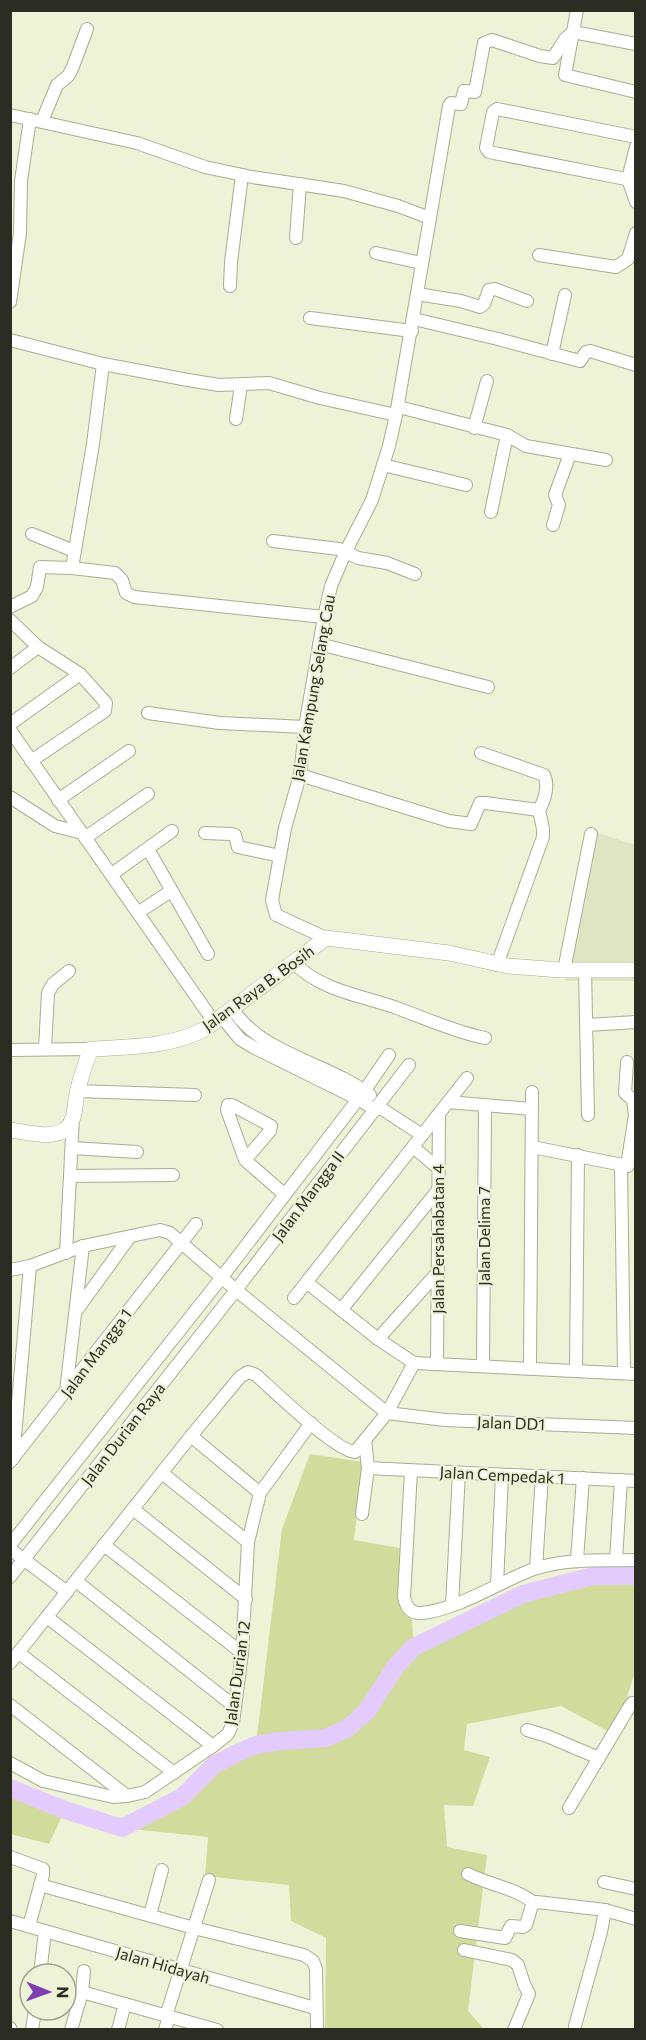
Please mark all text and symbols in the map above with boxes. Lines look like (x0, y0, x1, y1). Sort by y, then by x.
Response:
street label: Jalan Kampung Selang Cau (287, 593, 338, 783)
street label: Jalan Raya B. Bosih (198, 941, 317, 1035)
street label: Jalan Mangga II (268, 1147, 348, 1245)
street label: Jalan Persahabatan 4 (428, 1164, 447, 1314)
street label: Jalan Delima 7 (474, 1186, 493, 1286)
street label: Jalan Mangga 1 (56, 1305, 135, 1401)
street label: Jalan Durian Raya (77, 1379, 169, 1489)
street label: Jalan DD1 (477, 1412, 545, 1433)
street label: Jalan Cempedak 1 (439, 1462, 565, 1487)
street label: Jalan Durian 12 (220, 1619, 253, 1726)
street label: Jalan Hidayah (114, 1942, 212, 1987)
north arrow (18, 1962, 78, 2022)
text: N (54, 1986, 73, 1998)

